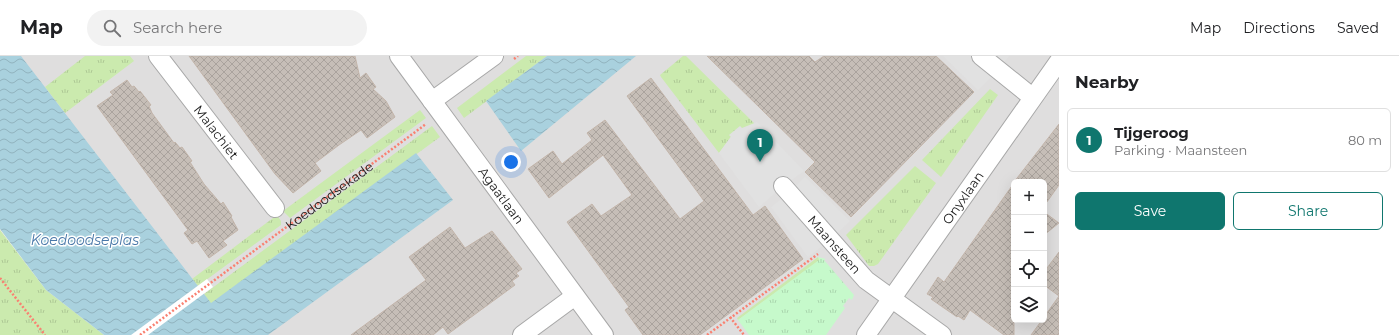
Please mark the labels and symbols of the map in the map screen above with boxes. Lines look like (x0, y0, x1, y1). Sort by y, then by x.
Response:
street label: Malachiet (191, 102, 242, 162)
pin: 1 (747, 129, 773, 162)
your location (501, 152, 521, 172)
street label: Koedoodsekade (282, 158, 376, 233)
street label: Agaatlaan (475, 164, 528, 227)
street label: Onyxlaan (939, 168, 987, 227)
street label: Maansteen (805, 212, 865, 277)
water label: Koedoodseplas (31, 231, 139, 249)

